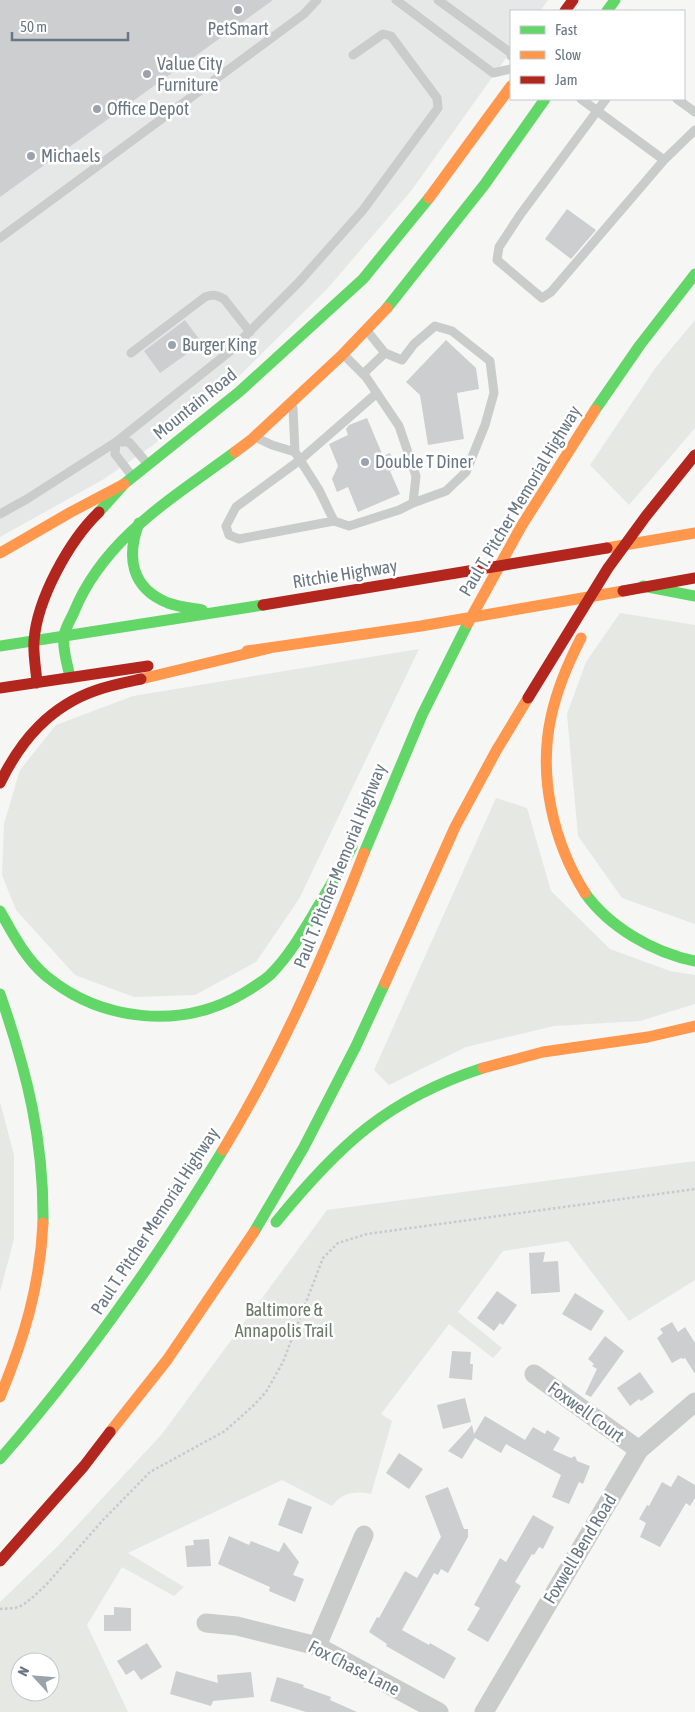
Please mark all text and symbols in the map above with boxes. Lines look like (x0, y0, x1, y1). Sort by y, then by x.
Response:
marker: PetSmart (232, 4, 244, 16)
scale bar (12, 10, 129, 42)
legend (510, 10, 685, 100)
text: 50 m (20, 18, 47, 35)
place label: PetSmart (207, 18, 269, 39)
text: Fast (555, 21, 577, 38)
text: Slow (555, 46, 581, 63)
place label: Value City Furniture (157, 53, 223, 95)
marker: Value City Furniture (141, 68, 153, 80)
text: Jam (555, 71, 578, 88)
place label: Office Depot (107, 98, 189, 119)
marker: Office Depot (91, 103, 103, 115)
place label: Michaels (41, 145, 100, 166)
marker: Michaels (25, 150, 37, 162)
place label: Burger King (182, 334, 257, 355)
marker: Burger King (166, 339, 178, 351)
street label: Mountain Road (149, 364, 241, 444)
street label: Paul T. Pitcher Memorial Highway (454, 402, 585, 600)
place label: Double T Diner (375, 451, 473, 472)
marker: Double T Diner (359, 456, 371, 468)
street label: Ritchie Highway (291, 555, 399, 592)
street label: Paul T. Pitcher Memorial Highway (289, 761, 390, 971)
street label: Paul T. Pitcher Memorial Highway (86, 1123, 223, 1318)
park label: Baltimore & Annapolis Trail (235, 1299, 333, 1341)
street label: Foxwell Court (544, 1377, 628, 1446)
street label: Foxwell Bend Road (539, 1490, 621, 1607)
street label: Fox Chase Lane (305, 1636, 403, 1699)
north arrow (10, 1652, 60, 1702)
text: N (14, 1664, 32, 1679)

